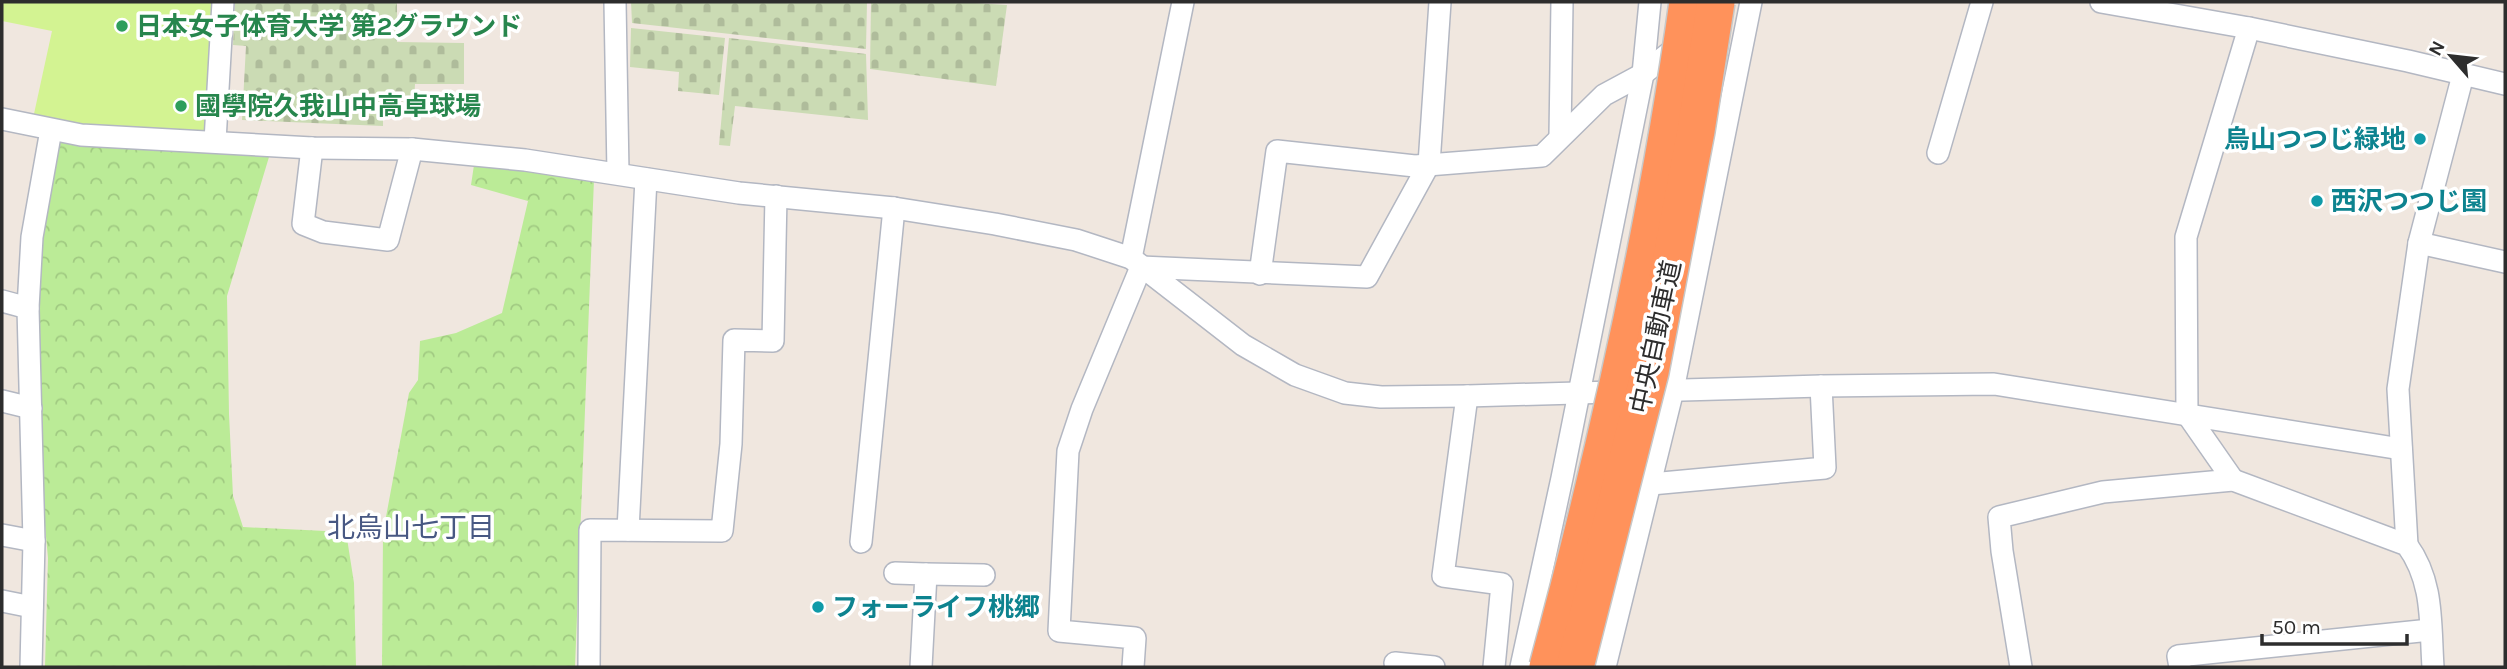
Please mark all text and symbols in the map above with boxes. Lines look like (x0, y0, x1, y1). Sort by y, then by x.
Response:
place label: 日本女子体育大学 第2グラウンド (136, 11, 522, 42)
marker: 日本女子体育大学 第2グラウンド (114, 18, 130, 34)
north arrow (2416, 21, 2486, 91)
text: N (2424, 37, 2450, 60)
place label: 國學院久我山中高卓球場 (195, 91, 481, 122)
marker: 國學院久我山中高卓球場 (173, 98, 189, 114)
place label: 烏山つつじ緑地 (2224, 124, 2406, 155)
marker: 烏山つつじ緑地 (2412, 131, 2428, 147)
place label: 西沢つつじ園 (2331, 186, 2487, 217)
marker: 西沢つつじ園 (2309, 193, 2325, 209)
street label: 中央自動車道 (1625, 257, 1687, 417)
district label: 北烏山七丁目 (327, 511, 495, 544)
place label: フォーライフ桃郷 (832, 592, 1040, 623)
marker: フォーライフ桃郷 (810, 599, 826, 615)
scale bar (2262, 602, 2407, 646)
text: 50 m (2272, 615, 2321, 639)

